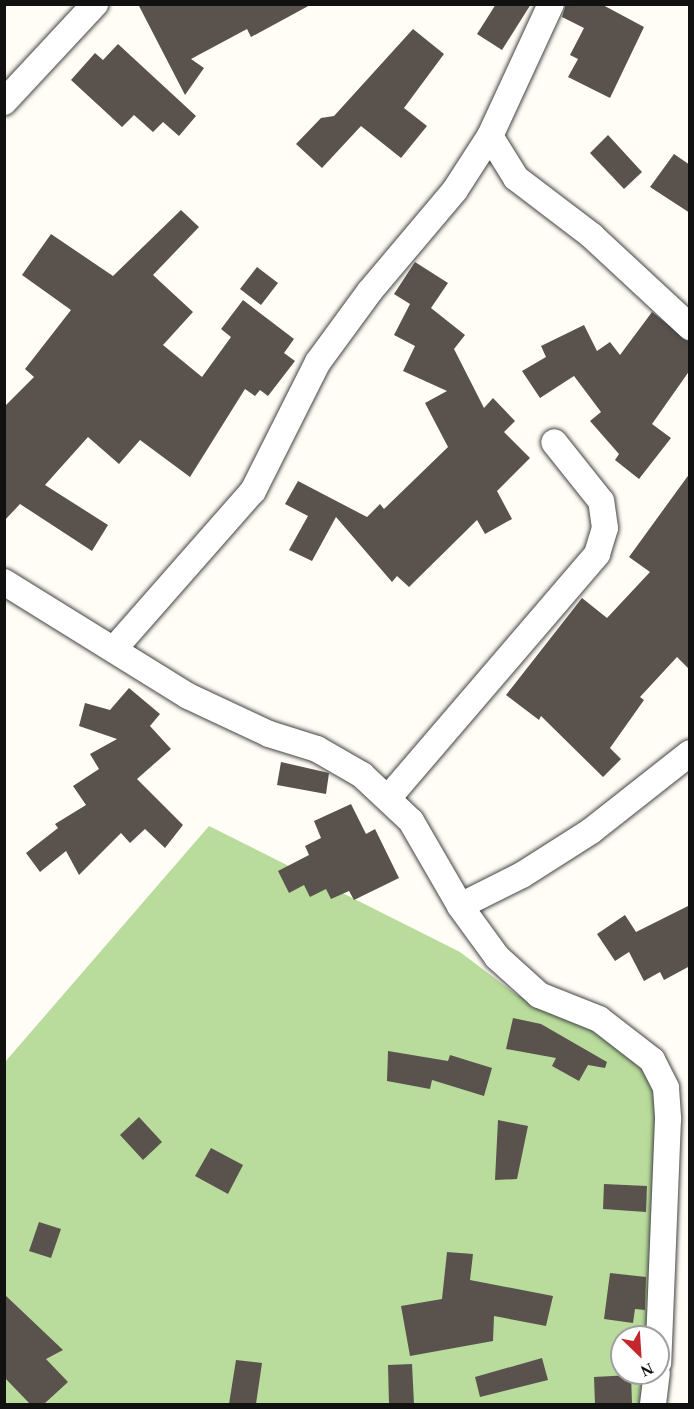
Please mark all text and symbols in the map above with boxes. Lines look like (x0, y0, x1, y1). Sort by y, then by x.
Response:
north arrow (610, 1325, 670, 1385)
text: N (638, 1360, 656, 1380)

